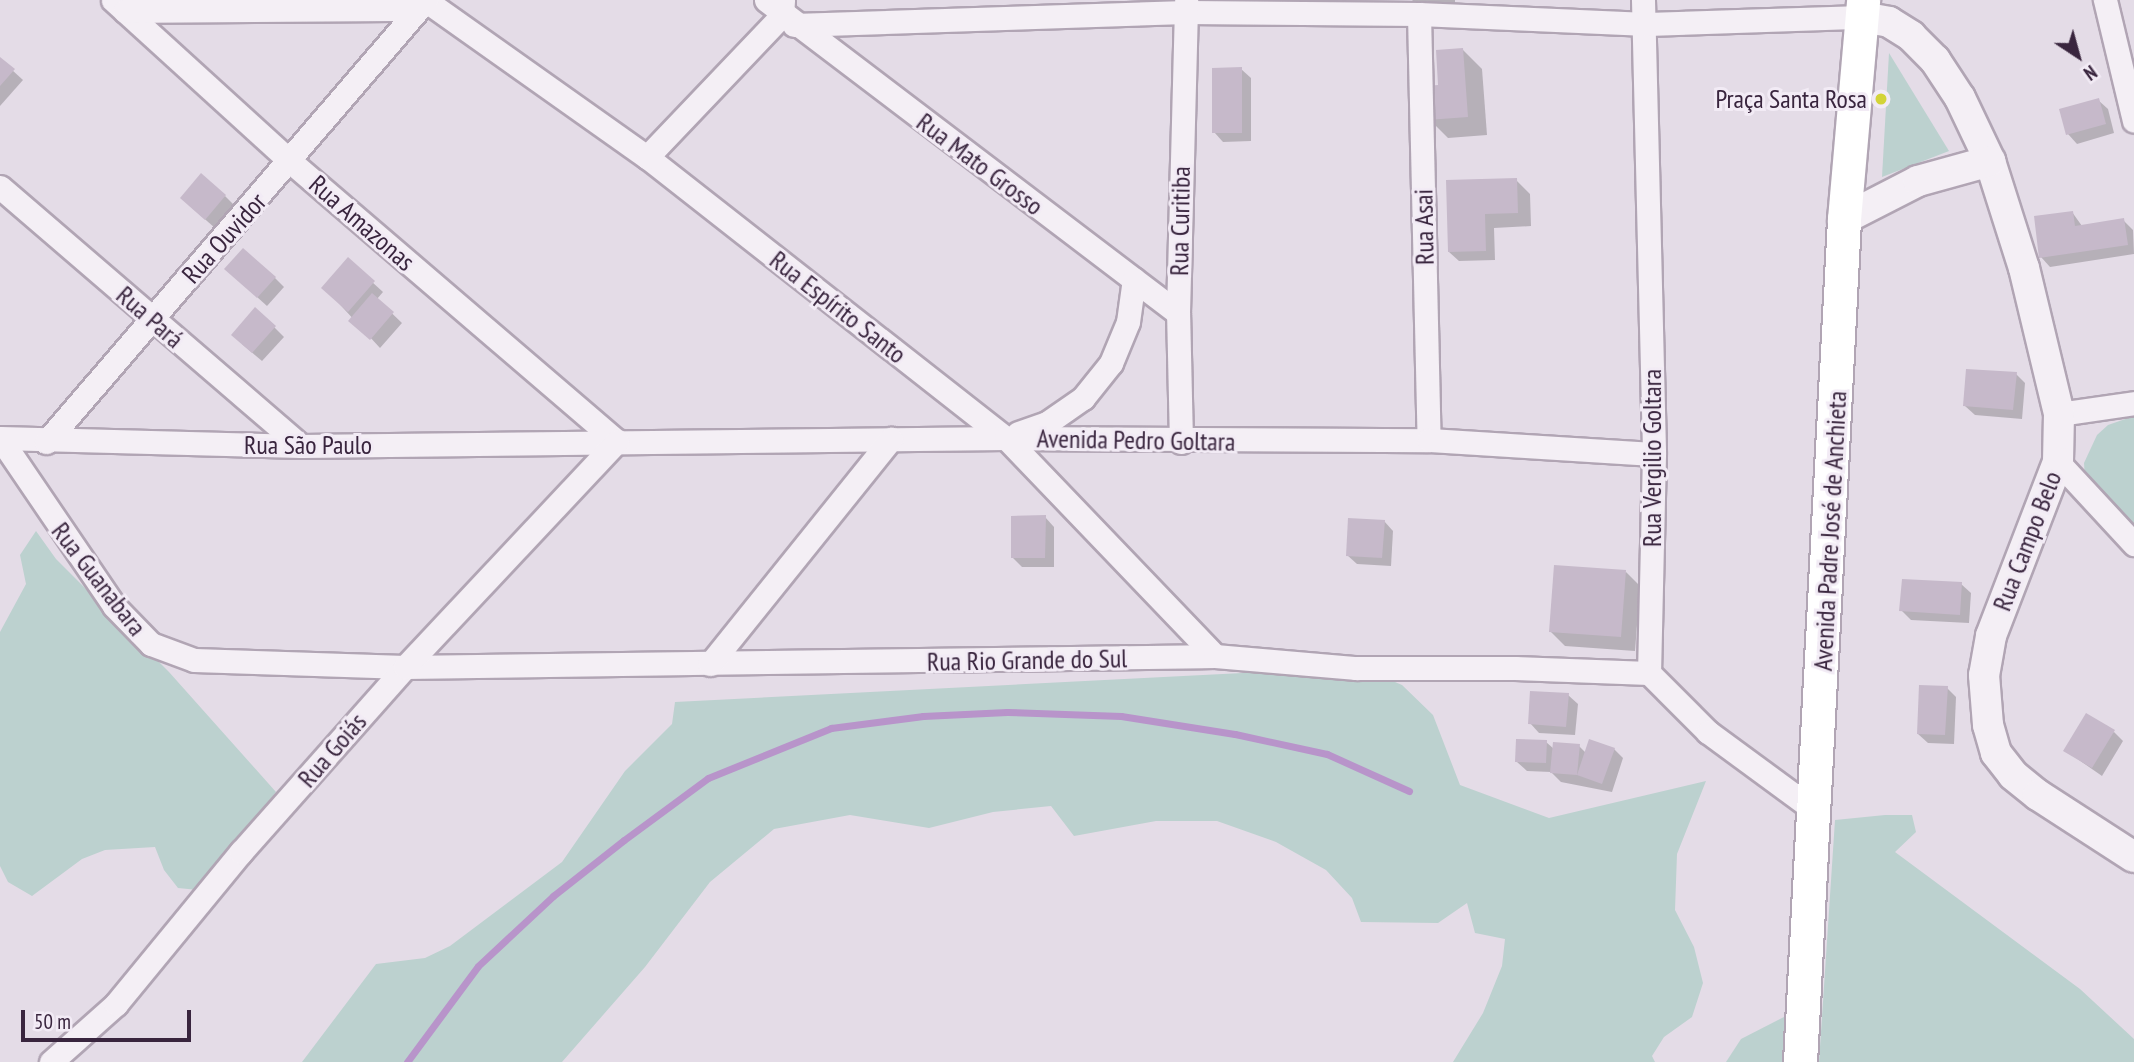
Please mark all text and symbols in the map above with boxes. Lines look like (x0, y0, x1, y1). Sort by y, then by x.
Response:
north arrow (2043, 21, 2113, 91)
text: N (2079, 60, 2102, 86)
place label: Praça Santa Rosa (1715, 83, 1867, 115)
marker: Praça Santa Rosa (1873, 91, 1889, 107)
street label: Rua Mato Grosso (911, 106, 1049, 222)
street label: Rua Curitiba (1163, 166, 1197, 276)
street label: Rua Amazonas (303, 169, 421, 277)
street label: Rua Ouvidor (175, 186, 273, 290)
street label: Rua Asai (1408, 188, 1440, 266)
street label: Rua Espírito Santo (764, 244, 912, 370)
street label: Rua Pará (110, 279, 190, 355)
street label: Rua Vergilio Goltara (1636, 369, 1668, 547)
street label: Avenida Padre José de Anchieta (1807, 390, 1853, 672)
street label: Avenida Pedro Goltara (1036, 423, 1236, 457)
street label: Rua São Paulo (244, 429, 372, 461)
street label: Rua Campo Belo (1986, 467, 2068, 615)
street label: Rua Guanabara (45, 516, 153, 642)
street label: Rua Rio Grande do Sul (927, 643, 1127, 677)
street label: Rua Goiás (291, 706, 373, 794)
scale bar (24, 996, 194, 1040)
text: 50 m (34, 1008, 71, 1035)

